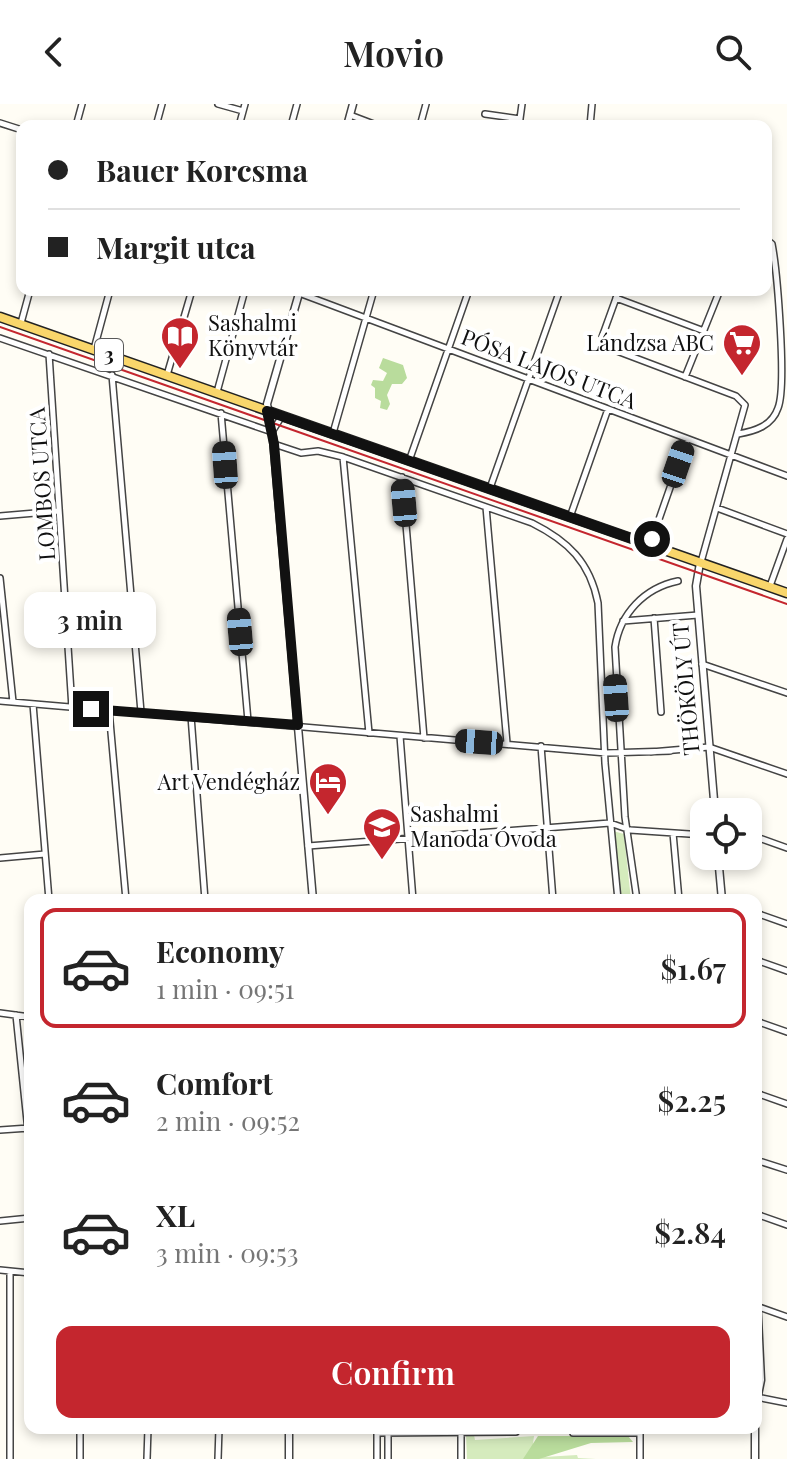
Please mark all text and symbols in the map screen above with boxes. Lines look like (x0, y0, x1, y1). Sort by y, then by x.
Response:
text: Movio (343, 28, 444, 76)
icon: back (32, 30, 76, 74)
icon: search (711, 30, 755, 74)
text: Bauer Korcsma (96, 150, 308, 190)
text: Margit utca (96, 227, 256, 267)
place label: Sashalmi Könyvtár (208, 307, 298, 362)
library icon: Sashalmi Könyvtár (159, 315, 201, 370)
street label: PÓSA LAJOS UTCA (457, 321, 641, 415)
supermarket icon: Lándzsa ABC (721, 322, 763, 377)
place label: Lándzsa ABC (586, 327, 714, 357)
road number: 3 (95, 339, 123, 371)
street label: LOMBOS UTCA (21, 406, 61, 562)
car (659, 437, 697, 491)
car (211, 440, 239, 490)
car (390, 478, 418, 528)
route start (634, 521, 670, 557)
callout: 3 min (25, 593, 157, 649)
text: 3 min (57, 602, 123, 637)
car (226, 607, 254, 657)
street label: THÖKÖLY ÚT (664, 621, 706, 757)
car (602, 673, 630, 723)
route end (73, 691, 109, 727)
car (454, 728, 504, 756)
hotel icon: Art Vendégház (307, 761, 349, 816)
place label: Art Vendégház (157, 766, 300, 796)
place label: Sashalmi Manoda Óvoda (410, 798, 557, 853)
map controls (690, 798, 762, 870)
button: locate (690, 798, 762, 870)
school or university icon: Sashalmi Manoda Óvoda (361, 806, 403, 861)
text: Economy (156, 931, 285, 971)
icon: car (60, 932, 132, 1004)
text: $1.67 (660, 948, 726, 988)
text: 1 min · 09:51 (156, 971, 294, 1006)
text: Comfort (156, 1063, 273, 1103)
icon: car (60, 1064, 132, 1136)
text: $2.25 (657, 1080, 726, 1120)
text: 2 min · 09:52 (156, 1103, 300, 1138)
text: XL (156, 1195, 195, 1235)
icon: car (60, 1196, 132, 1268)
text: $2.84 (654, 1212, 726, 1252)
text: 3 min · 09:53 (156, 1235, 299, 1270)
button: Confirm (56, 1326, 730, 1418)

